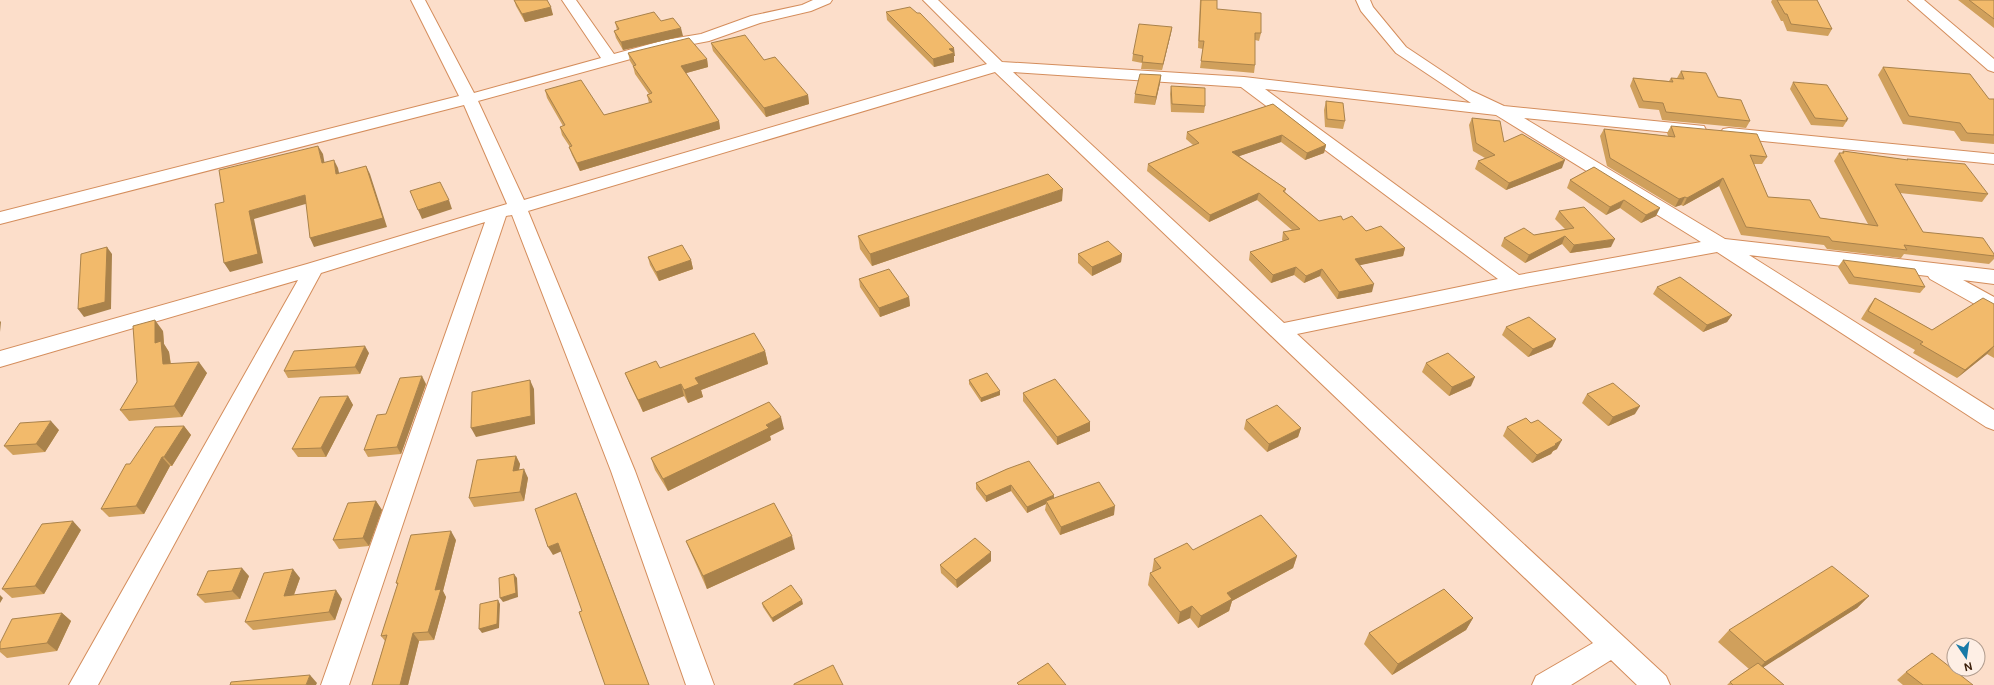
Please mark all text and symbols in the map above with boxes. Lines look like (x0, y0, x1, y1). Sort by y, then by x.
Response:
north arrow (1946, 637, 1986, 677)
text: N (1963, 659, 1974, 674)

